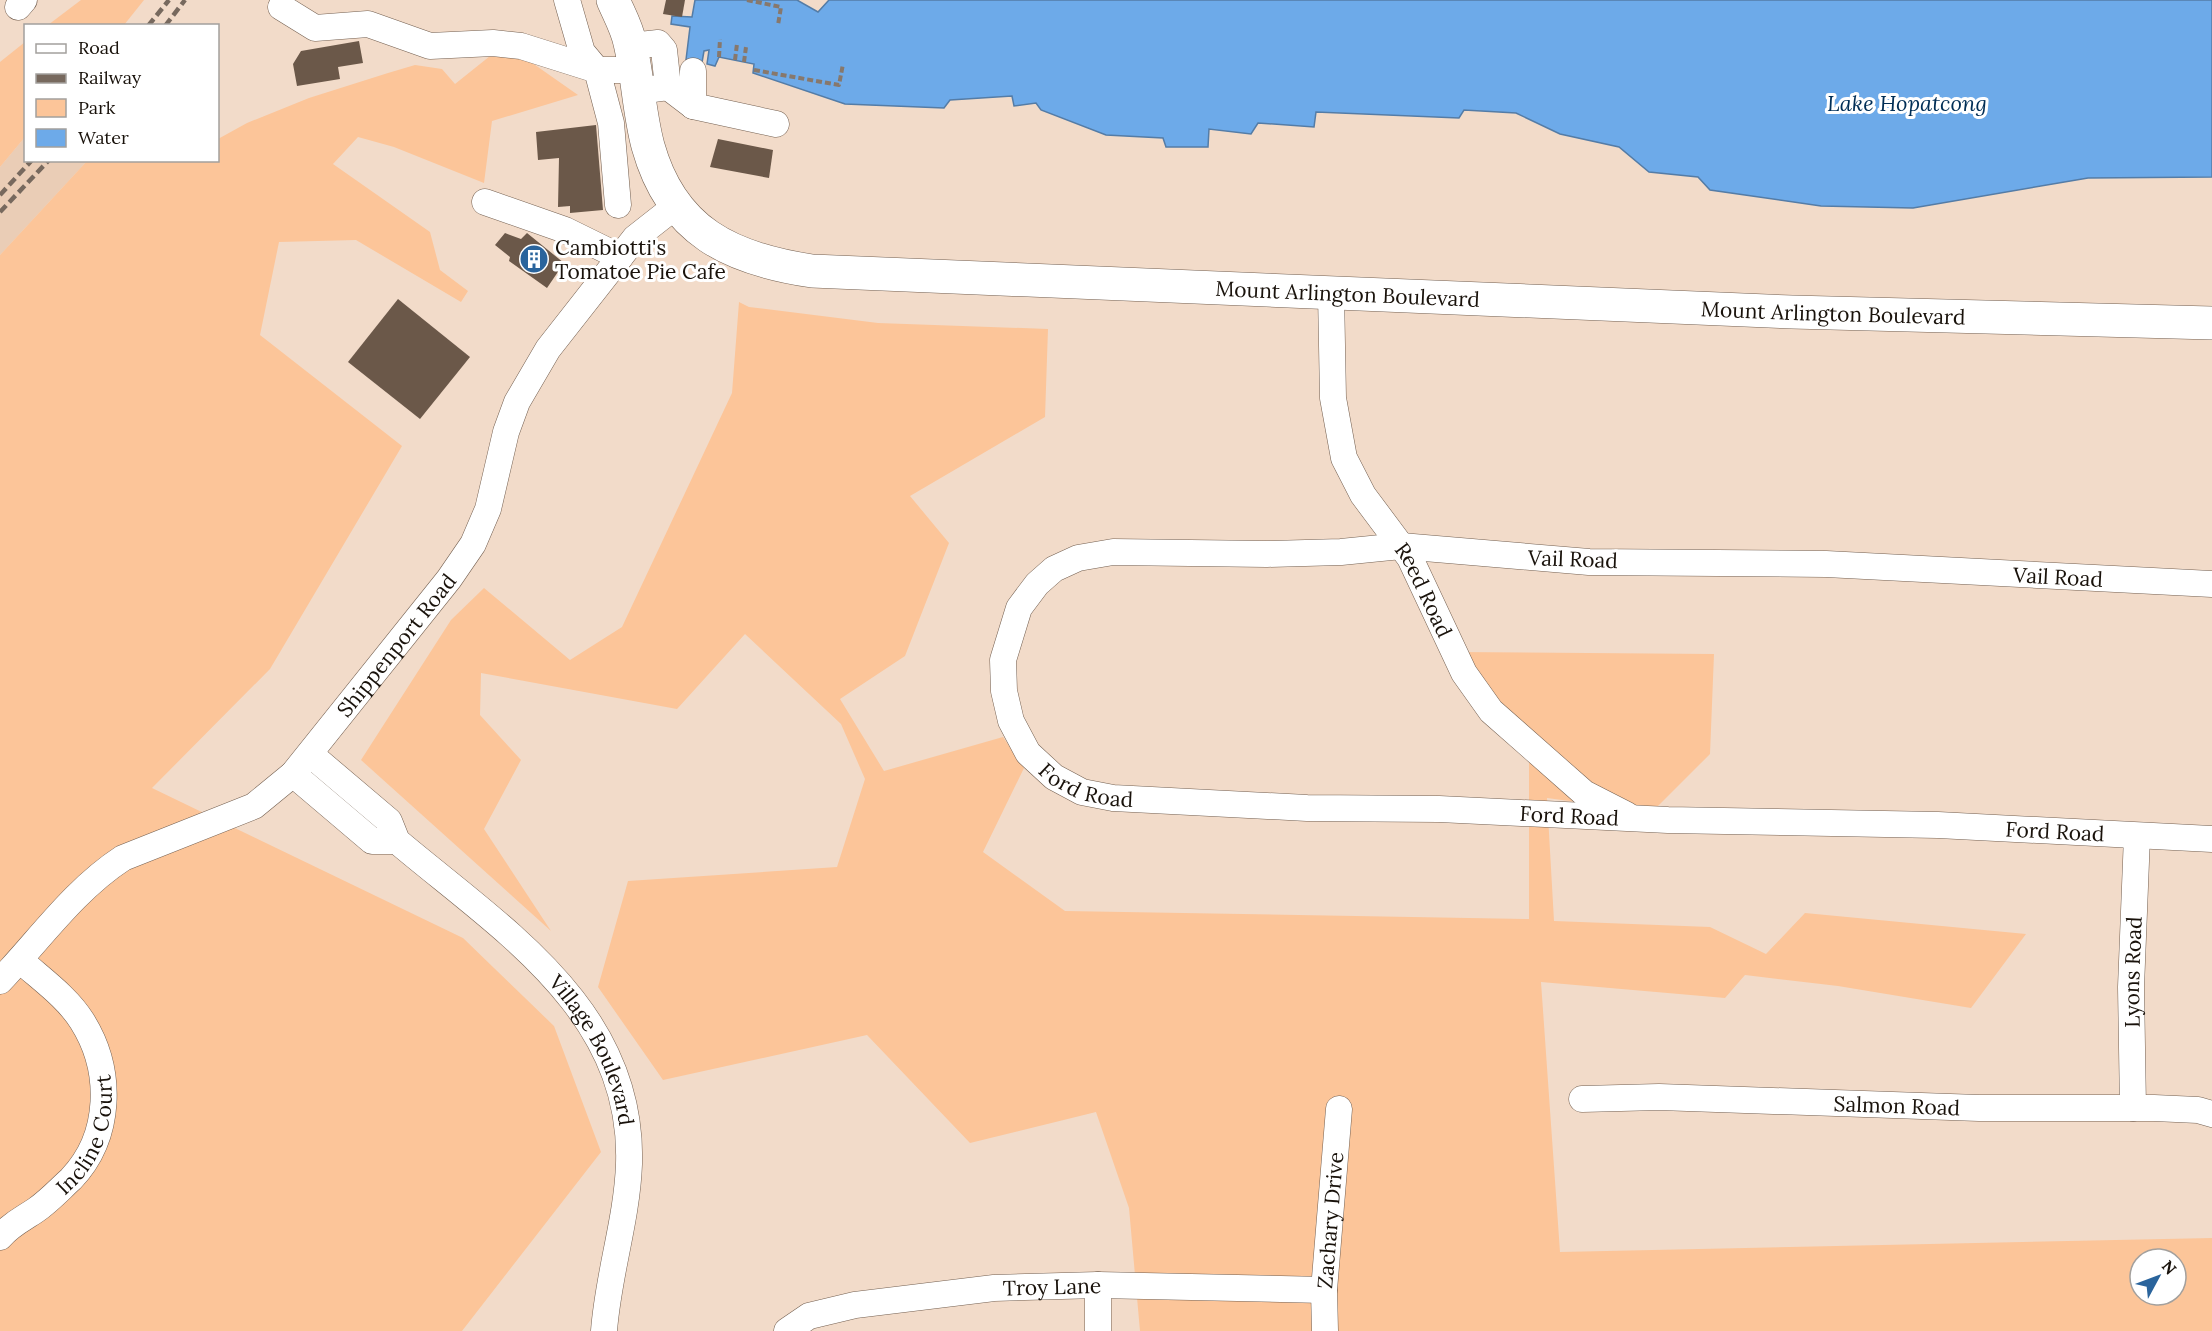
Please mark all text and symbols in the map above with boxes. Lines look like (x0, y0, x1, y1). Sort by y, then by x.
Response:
legend (24, 24, 219, 162)
text: Road (78, 36, 120, 59)
text: Railway (78, 66, 142, 89)
water label: Lake Hopatcong (1827, 89, 1987, 117)
text: Park (78, 96, 116, 119)
text: Water (78, 126, 129, 149)
place label: Cambiotti's Tomatoe Pie Cafe (555, 234, 726, 285)
building icon: Cambiotti's Tomatoe Pie Cafe (518, 243, 550, 275)
street label: Mount Arlington Boulevard (1215, 274, 1480, 312)
street label: Mount Arlington Boulevard (1700, 295, 1966, 330)
street label: Reed Road (1389, 537, 1459, 642)
street label: Vail Road (1527, 544, 1618, 574)
street label: Vail Road (2011, 561, 2104, 593)
street label: Shippenport Road (331, 568, 462, 722)
street label: Ford Road (1033, 756, 1134, 813)
street label: Ford Road (1519, 799, 1620, 831)
street label: Ford Road (2005, 815, 2105, 847)
street label: Lyons Road (2117, 916, 2147, 1028)
street label: Village Boulevard (543, 968, 641, 1127)
street label: Incline Court (50, 1072, 117, 1200)
street label: Salmon Road (1833, 1090, 1961, 1121)
street label: Zachary Drive (1311, 1151, 1349, 1290)
north arrow (2128, 1247, 2188, 1307)
text: N (2158, 1256, 2181, 1278)
street label: Troy Lane (1002, 1271, 1102, 1301)

